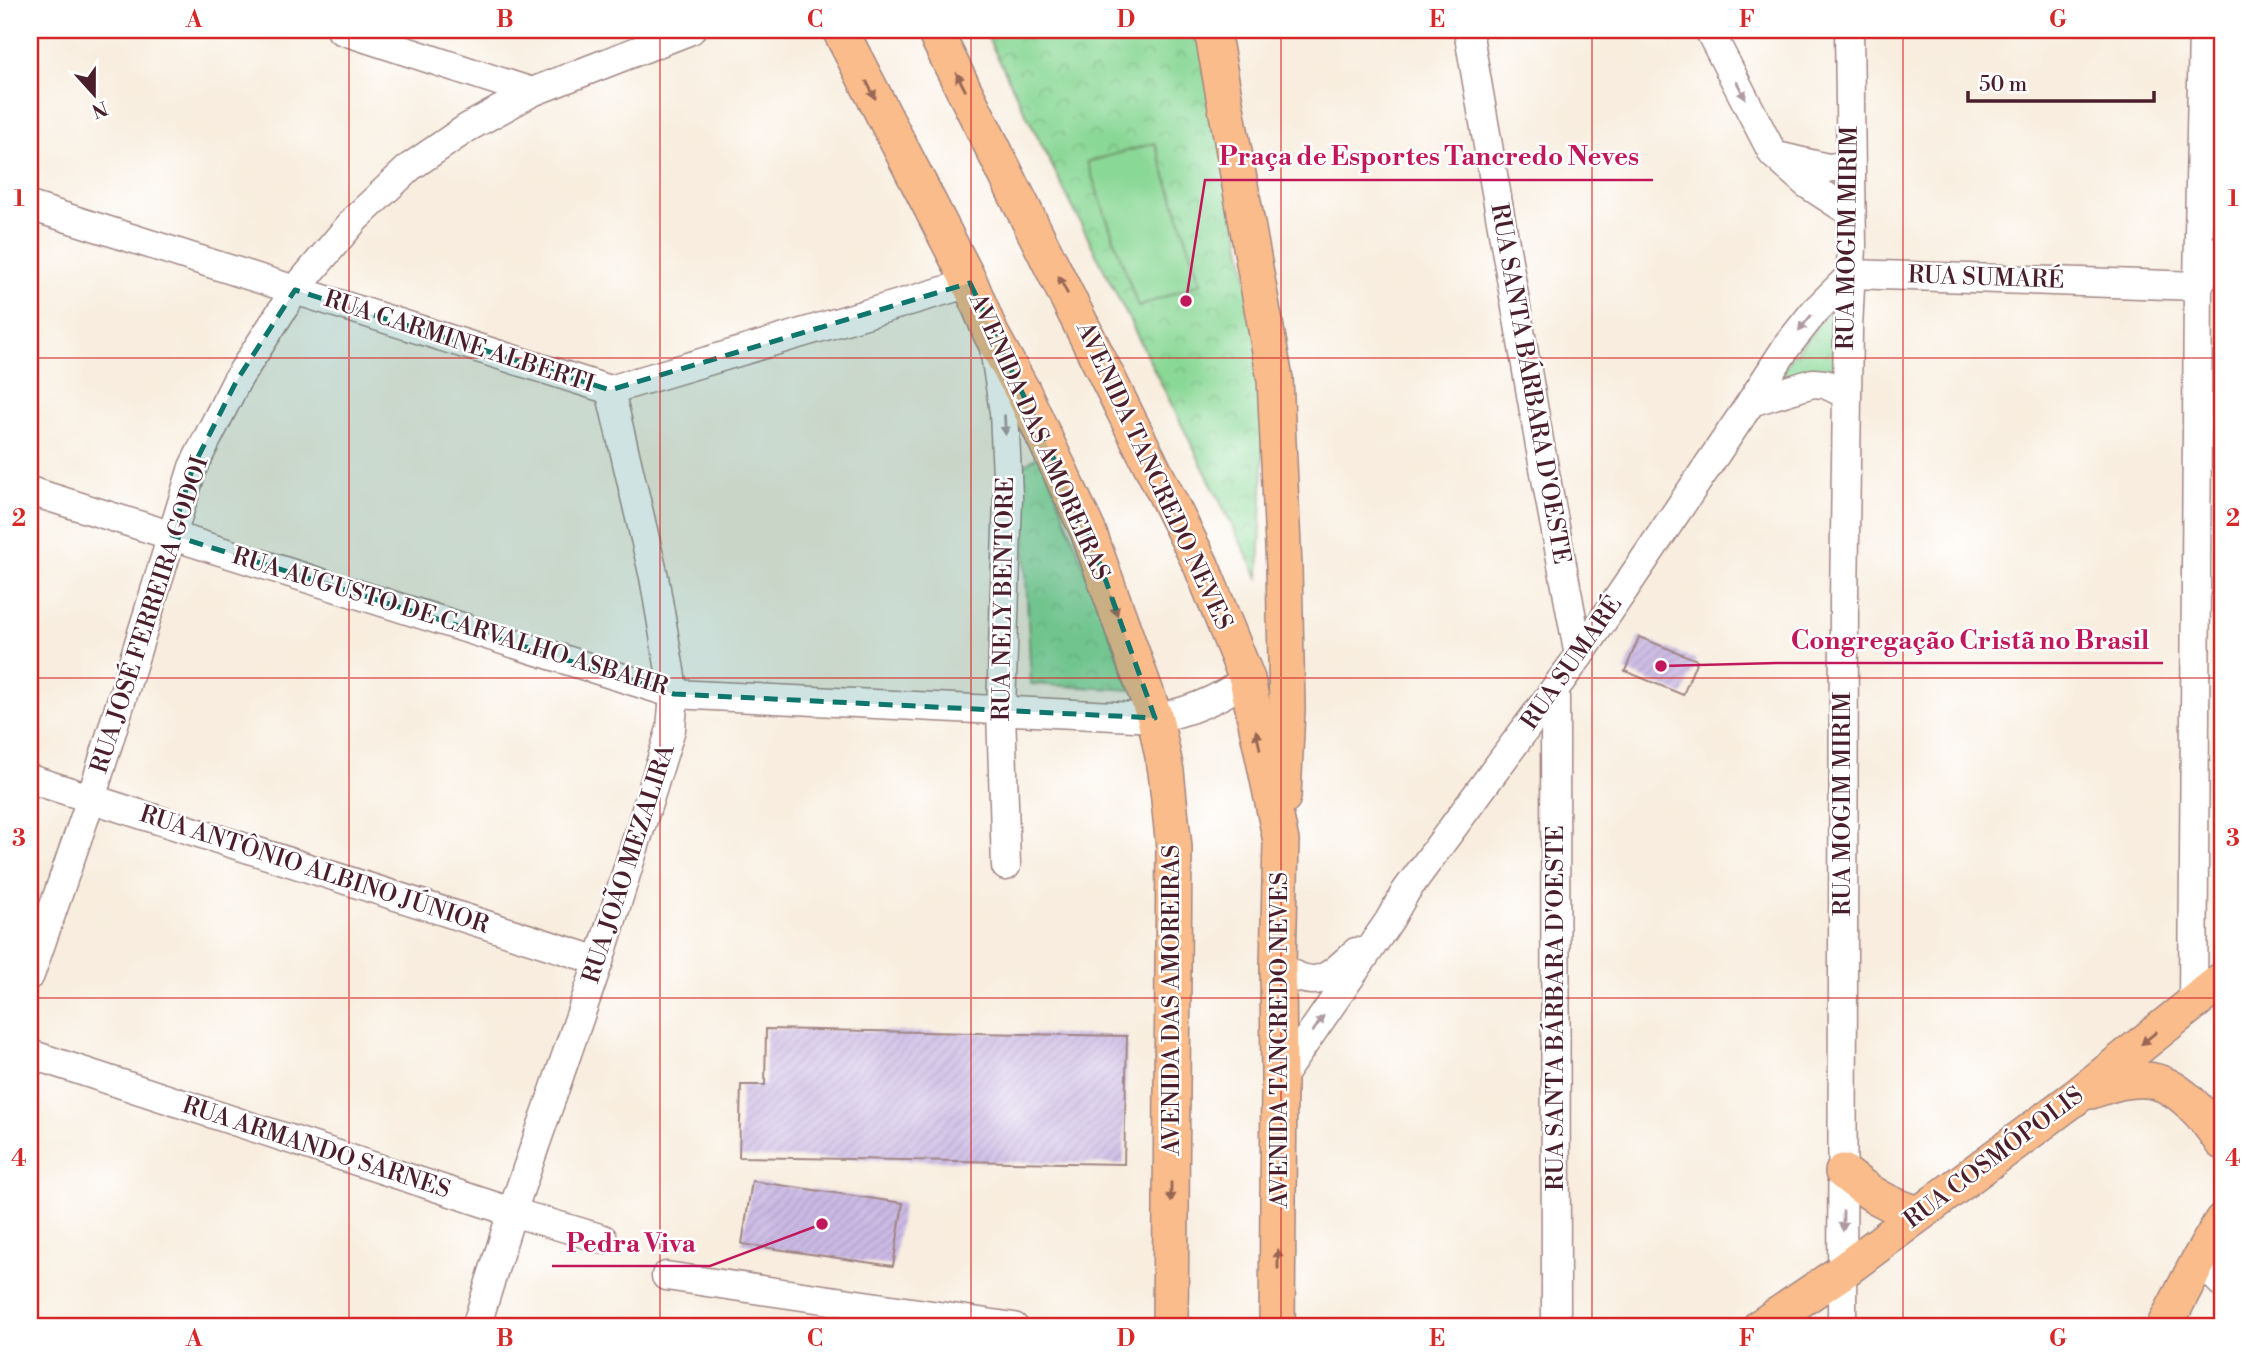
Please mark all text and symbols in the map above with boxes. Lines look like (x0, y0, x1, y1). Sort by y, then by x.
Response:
text: A (185, 6, 203, 34)
text: B (496, 6, 514, 34)
text: C (807, 6, 823, 34)
text: D (1117, 6, 1135, 34)
text: E (1429, 6, 1445, 34)
text: F (1739, 6, 1755, 34)
text: G (2049, 6, 2067, 34)
north arrow (60, 60, 130, 130)
scale bar (1968, 60, 2154, 104)
one-way arrow (955, 72, 966, 92)
text: 50 m (1979, 72, 2027, 98)
one-way arrow (865, 81, 877, 100)
one-way arrow (1734, 81, 1746, 101)
text: N (88, 95, 111, 123)
street label: RUA MOGIM MIRIM (1831, 126, 1865, 350)
callout: Praça de Esportes Tancredo Neves (1205, 133, 1653, 180)
text: Praça de Esportes Tancredo Neves (1219, 141, 1639, 173)
text: 1 (13, 185, 25, 213)
text: 1 (2227, 185, 2239, 213)
street label: RUA SANTA BÁRBARA D'OESTE (1483, 201, 1578, 567)
street label: RUA SUMARÉ (1907, 259, 2065, 296)
one-way arrow (1057, 275, 1068, 295)
street label: RUA CARMINE ALBERTI (320, 284, 598, 400)
street label: AVENIDA DAS AMOREIRAS (962, 288, 1116, 585)
one-way arrow (1797, 314, 1812, 332)
street label: AVENIDA TANCREDO NEVES (1069, 316, 1239, 635)
one-way arrow (999, 415, 1010, 437)
street label: RUA JOSÉ FERREIRA GODOI (84, 453, 215, 777)
street label: RUA NELY BENTORE (987, 477, 1021, 721)
text: 2 (12, 505, 26, 533)
text: 2 (2226, 505, 2240, 533)
street label: RUA AUGUSTO DE CARVALHO ASBAHR (228, 541, 673, 703)
street label: RUA SUMARÉ (1514, 590, 1629, 736)
one-way arrow (1109, 595, 1120, 616)
callout: Congregação Cristã no Brasil (1777, 616, 2163, 663)
text: Congregação Cristã no Brasil (1791, 625, 2150, 657)
street label: RUA MOGIM MIRIM (1828, 692, 1858, 916)
one-way arrow (1253, 729, 1264, 751)
street label: RUA JOÃO MEZALIRA (575, 740, 682, 987)
street label: RUA ANTÔNIO ALBINO JÚNIOR (136, 797, 494, 941)
text: 3 (12, 825, 26, 853)
street label: RUA SANTA BÁRBARA D'OESTE (1540, 825, 1571, 1191)
text: 3 (2226, 825, 2240, 853)
street label: AVENIDA DAS AMOREIRAS (1157, 845, 1187, 1157)
street label: AVENIDA TANCREDO NEVES (1265, 872, 1295, 1209)
one-way arrow (1311, 1015, 1325, 1033)
one-way arrow (2141, 1030, 2159, 1045)
street label: RUA COSMÓPOLIS (1897, 1079, 2090, 1235)
street label: RUA ARMANDO SARNES (178, 1090, 454, 1206)
text: 4 (11, 1145, 27, 1173)
text: 4 (2225, 1145, 2241, 1173)
one-way arrow (1165, 1181, 1177, 1203)
one-way arrow (1837, 1211, 1849, 1233)
callout: Pedra Viva (552, 1219, 710, 1266)
text: Pedra Viva (566, 1228, 697, 1260)
one-way arrow (1273, 1248, 1284, 1270)
text: A (185, 1325, 203, 1353)
text: B (496, 1325, 514, 1353)
text: C (807, 1325, 823, 1353)
text: D (1117, 1325, 1135, 1353)
text: E (1429, 1325, 1445, 1353)
text: F (1739, 1325, 1755, 1353)
text: G (2049, 1325, 2067, 1353)

